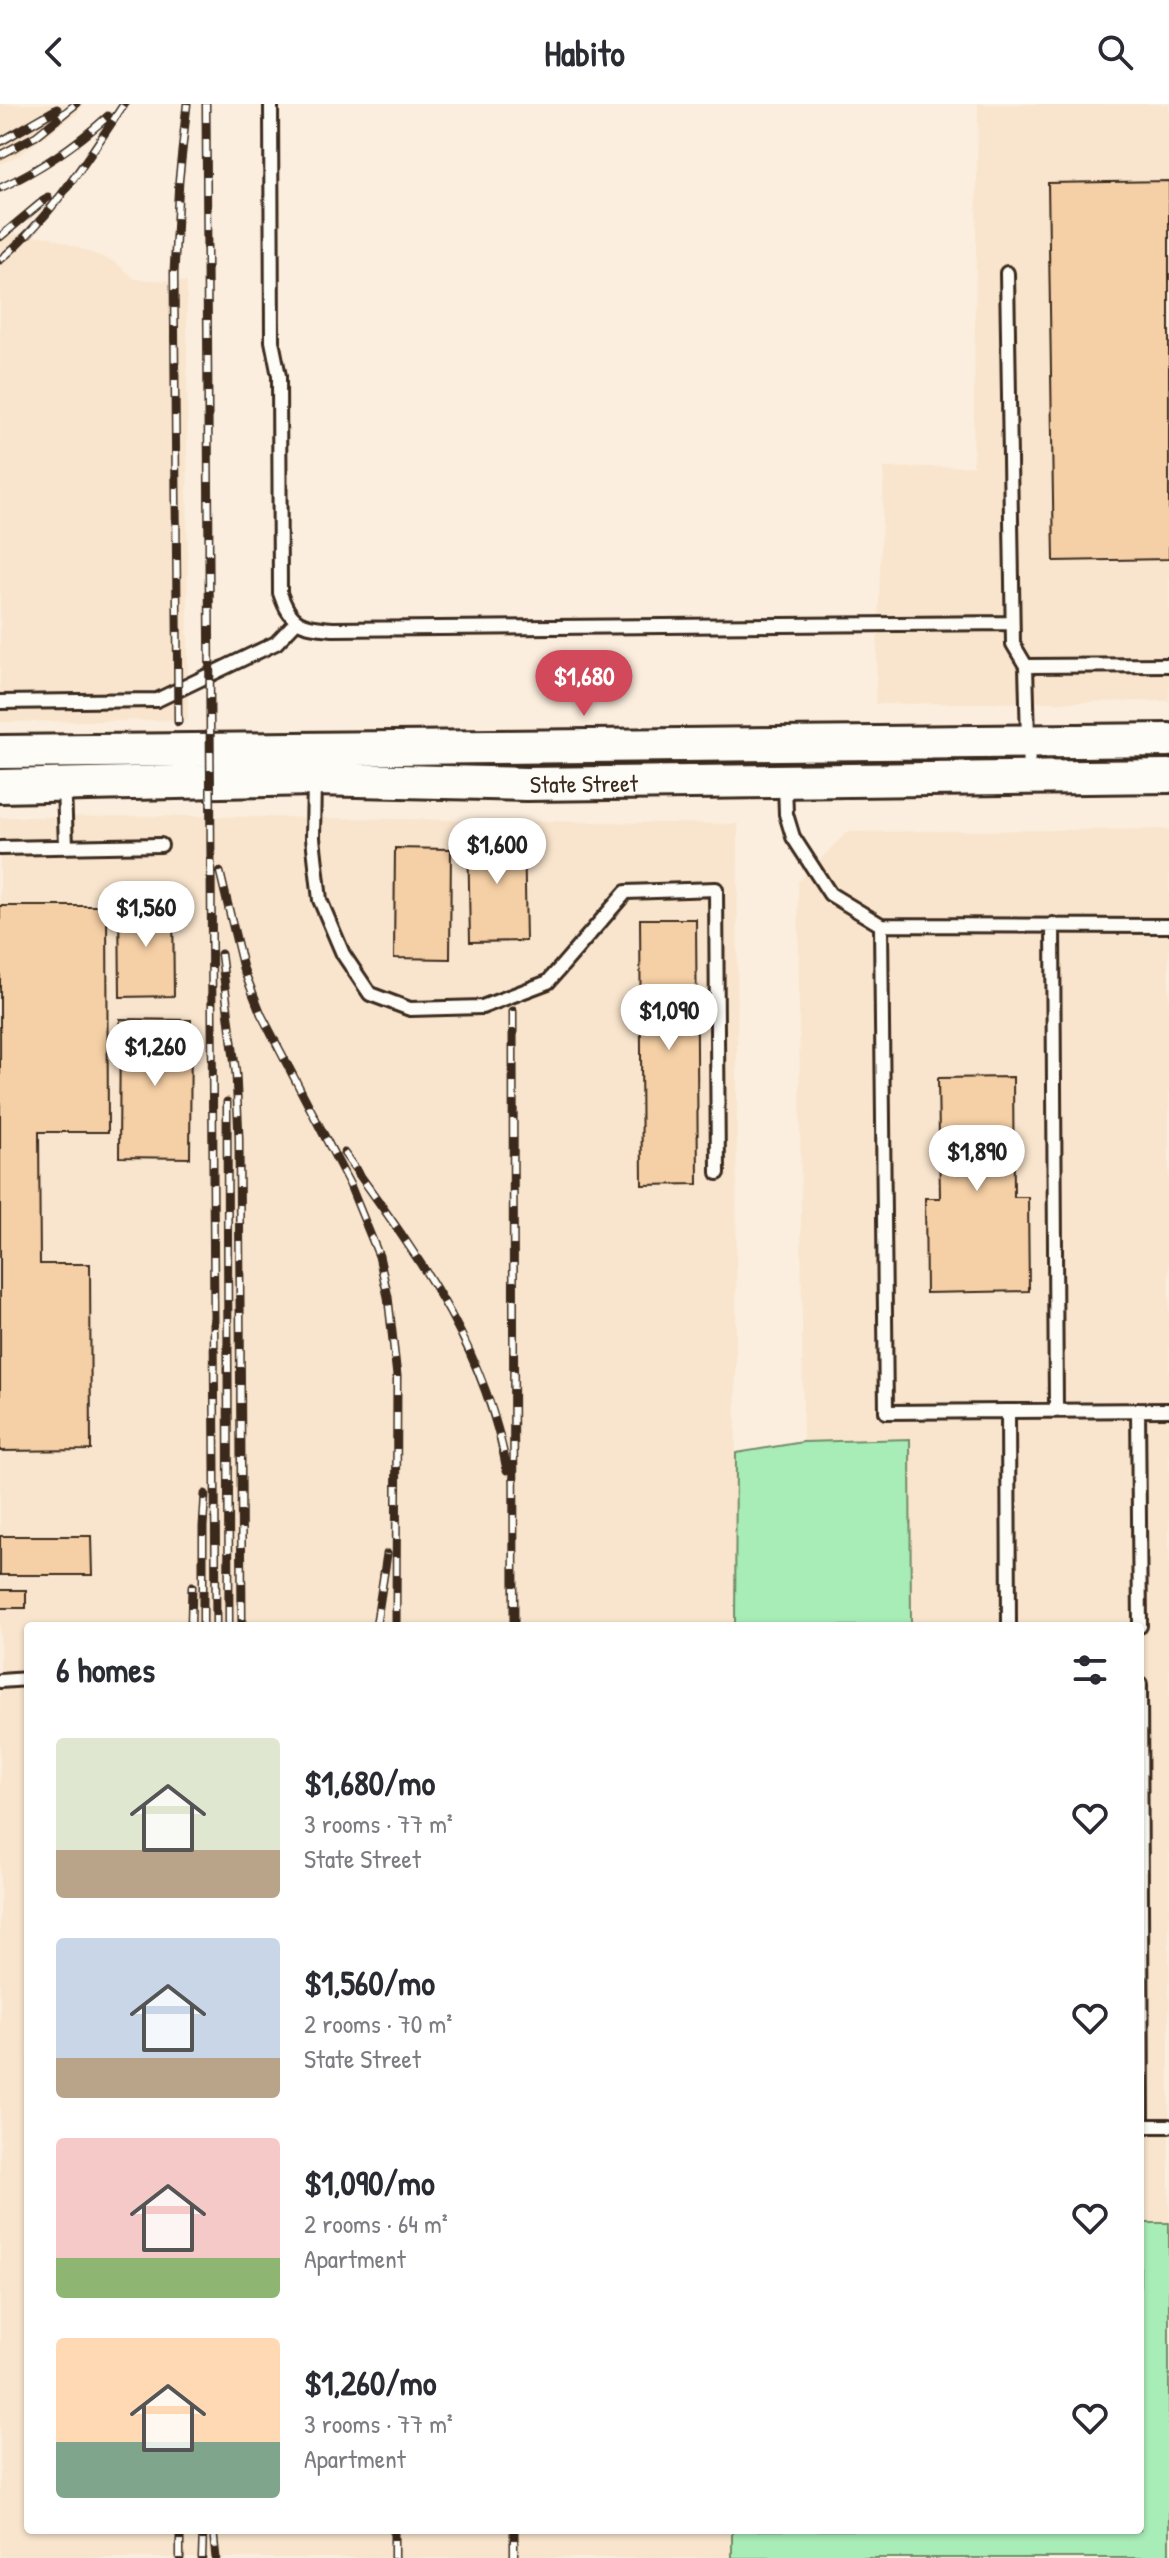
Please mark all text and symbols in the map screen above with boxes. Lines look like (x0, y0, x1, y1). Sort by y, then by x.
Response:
text: Habito (544, 28, 625, 77)
icon: back (32, 30, 76, 74)
icon: search (1093, 30, 1137, 74)
pin: $1,680 (519, 650, 649, 718)
text: $1,680 (553, 658, 615, 693)
street label: State Street (530, 767, 639, 800)
pin: $1,600 (432, 818, 562, 886)
text: $1,600 (466, 826, 528, 861)
pin: $1,560 (81, 881, 211, 949)
text: $1,560 (116, 889, 176, 924)
pin: $1,090 (604, 984, 734, 1052)
text: $1,090 (639, 992, 699, 1027)
pin: $1,260 (90, 1020, 220, 1088)
text: $1,260 (124, 1028, 186, 1063)
pin: $1,890 (912, 1125, 1042, 1193)
text: $1,890 (947, 1133, 1007, 1168)
text: 6 homes (56, 1647, 155, 1693)
icon: filters (1068, 1648, 1112, 1692)
text: $1,680/mo (304, 1760, 435, 1806)
icon: home (120, 1770, 216, 1866)
icon: heart (1068, 1796, 1112, 1840)
text: 3 rooms · 77 m² (304, 1806, 453, 1841)
text: State Street (304, 1841, 421, 1876)
text: $1,560/mo (304, 1960, 435, 2006)
icon: home (120, 1970, 216, 2066)
icon: heart (1068, 1996, 1112, 2040)
text: 2 rooms · 70 m² (304, 2006, 452, 2041)
text: State Street (304, 2041, 421, 2076)
text: $1,090/mo (304, 2160, 435, 2206)
icon: home (120, 2170, 216, 2266)
icon: heart (1068, 2196, 1112, 2240)
text: 2 rooms · 64 m² (304, 2206, 448, 2241)
text: Apartment (304, 2241, 406, 2276)
text: $1,260/mo (304, 2360, 436, 2406)
icon: home (120, 2370, 216, 2466)
icon: heart (1068, 2396, 1112, 2440)
text: 3 rooms · 77 m² (304, 2406, 453, 2441)
text: Apartment (304, 2441, 406, 2476)

